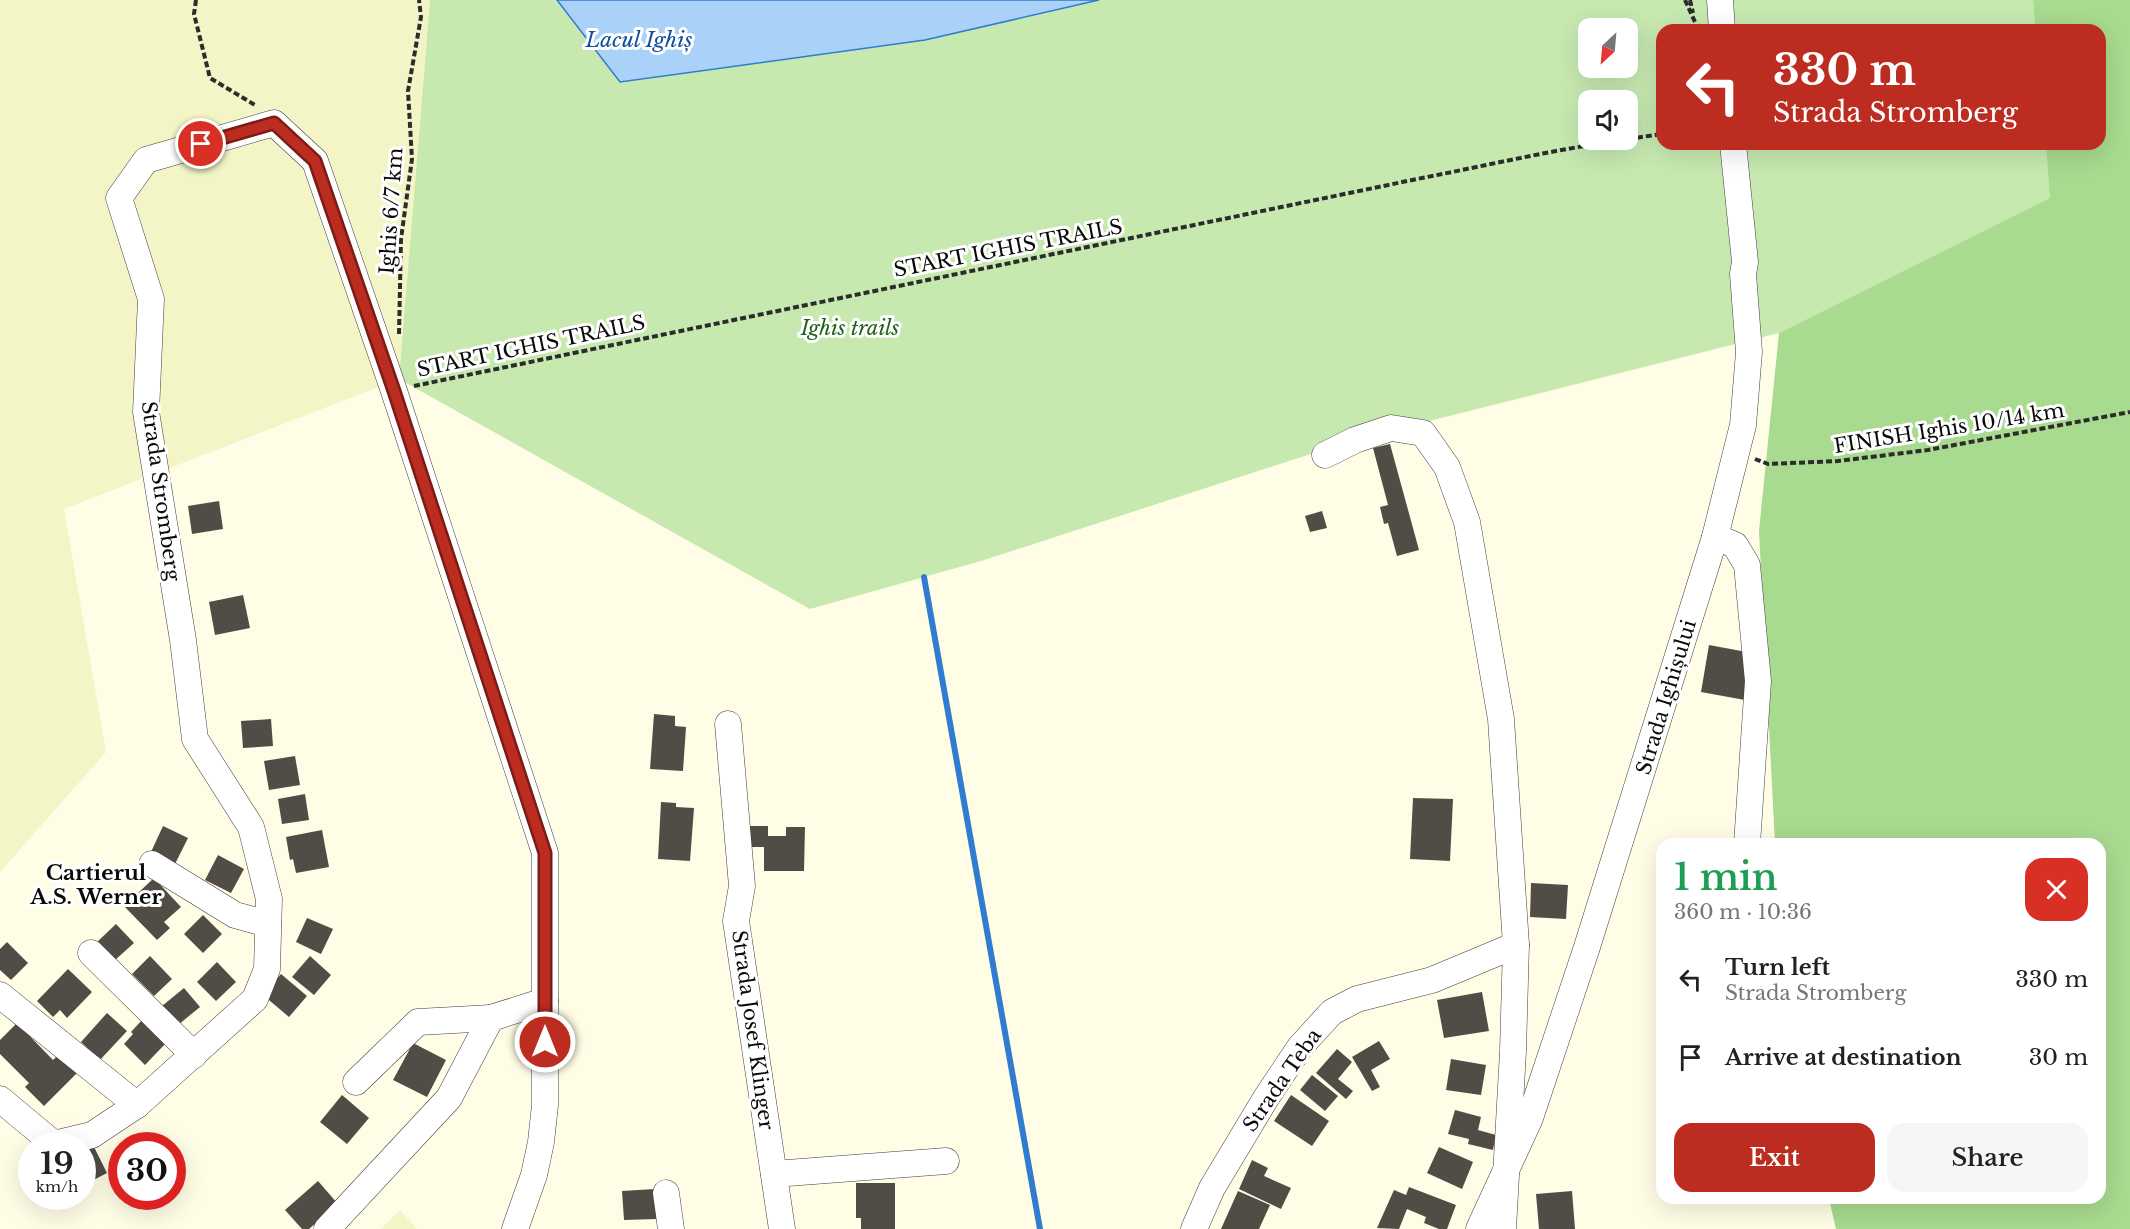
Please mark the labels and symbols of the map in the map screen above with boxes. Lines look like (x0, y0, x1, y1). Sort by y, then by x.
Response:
north arrow (1578, 18, 1638, 78)
water label: Lacul Ighiș (585, 27, 692, 53)
pin (175, 118, 226, 169)
street label: Ighis 6/7 km (375, 146, 407, 275)
street label: START IGHIS TRAILS (892, 214, 1124, 282)
street label: START IGHIS TRAILS (415, 310, 647, 382)
park label: Ighis trails (800, 316, 900, 340)
street label: FINISH Ighis 10/14 km (1832, 398, 2066, 458)
street label: Strada Stromberg (136, 400, 186, 583)
street label: Strada Ighișului (1631, 616, 1702, 778)
district label: Cartierul A.S. Werner (29, 860, 162, 910)
street label: Strada Josef Klinger (727, 929, 779, 1132)
position arrow (513, 1010, 577, 1074)
street label: Strada Teba (1238, 1023, 1327, 1136)
speed limit sign: 30 (108, 1132, 186, 1210)

